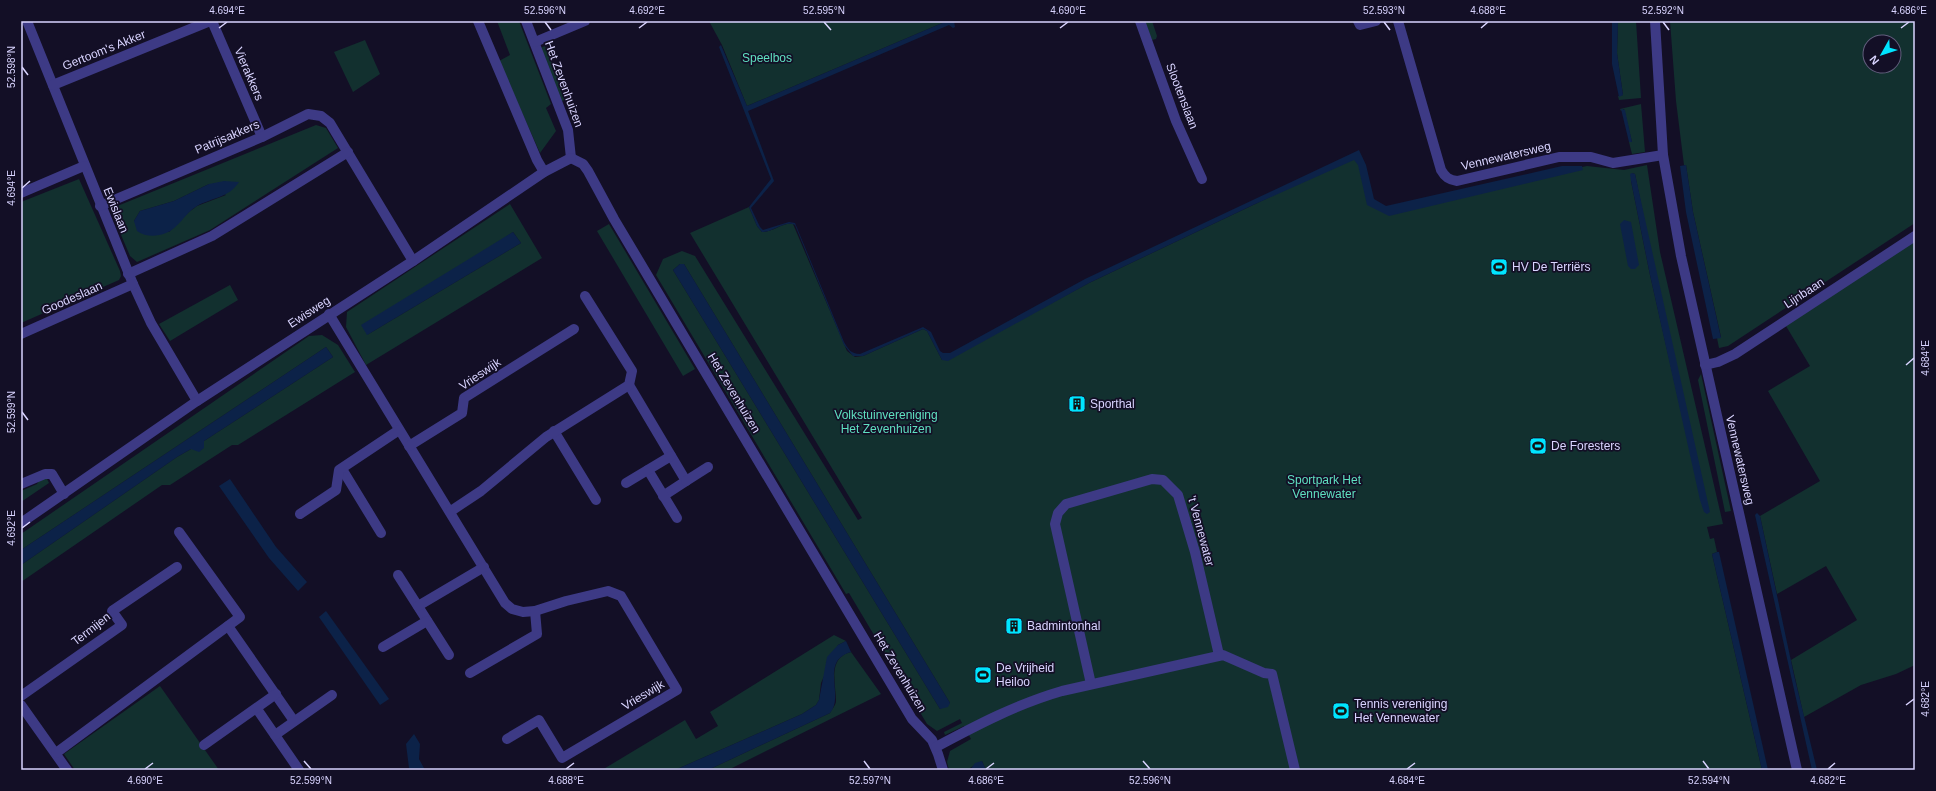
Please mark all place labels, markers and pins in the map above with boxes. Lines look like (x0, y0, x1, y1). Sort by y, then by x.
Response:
sports icon: HV De Terriërs (1489, 257, 1509, 277)
place label: HV De Terriërs (1512, 260, 1590, 274)
building icon: Sporthal (1067, 394, 1087, 414)
place label: Sporthal (1090, 397, 1135, 411)
sports icon: De Foresters (1528, 436, 1548, 456)
place label: De Foresters (1551, 439, 1620, 453)
building icon: Badmintonhal (1004, 616, 1024, 636)
place label: Badmintonhal (1027, 619, 1100, 633)
place label: De Vrijheid Heiloo (996, 661, 1054, 689)
sports icon: De Vrijheid Heiloo (973, 665, 993, 685)
place label: Tennis vereniging Het Vennewater (1354, 697, 1447, 725)
sports icon: Tennis vereniging Het Vennewater (1331, 701, 1351, 721)

